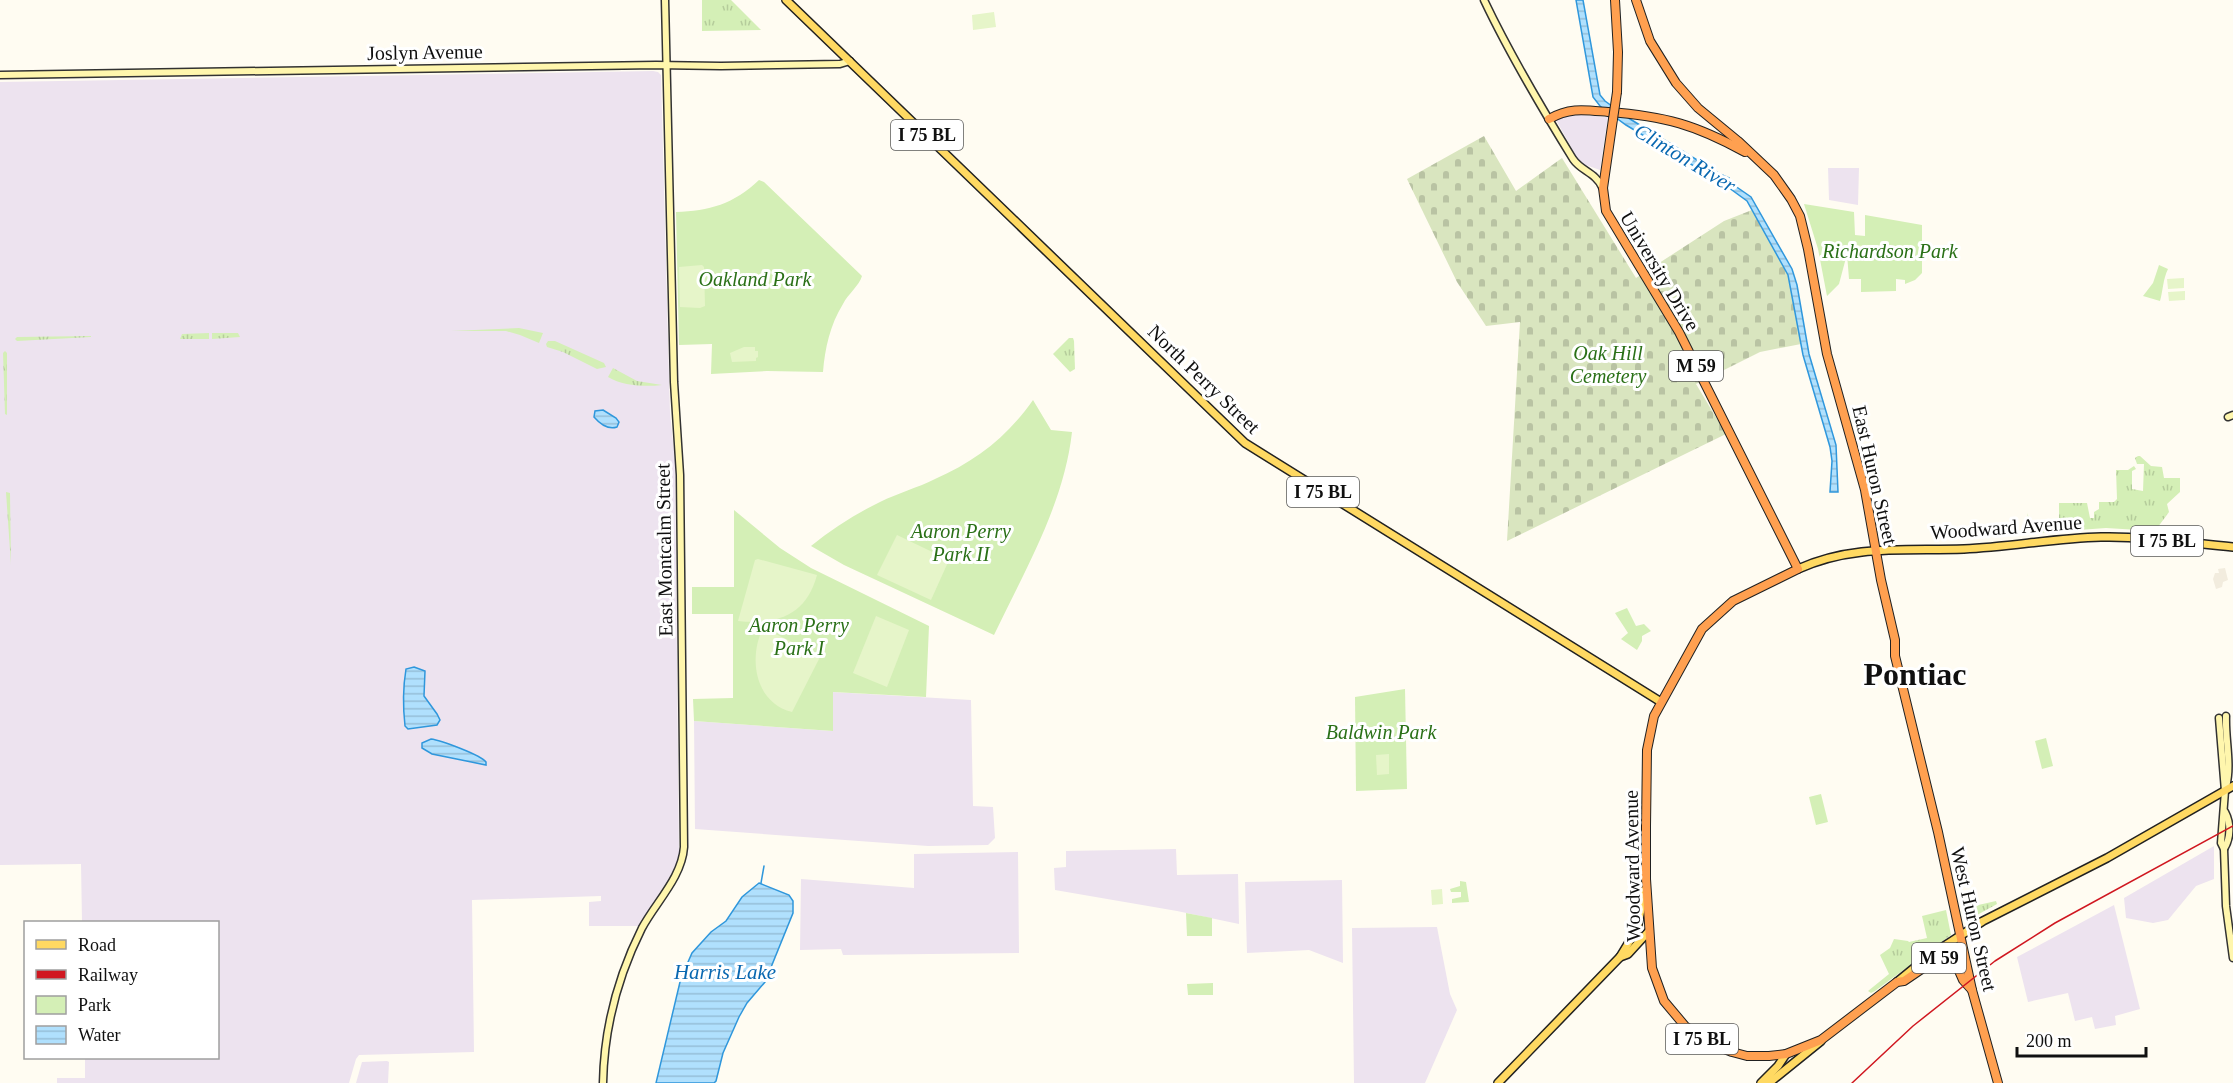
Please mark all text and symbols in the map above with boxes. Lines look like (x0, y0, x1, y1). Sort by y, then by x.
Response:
street label: Joslyn Avenue (367, 40, 483, 65)
water label: Clinton River (1630, 118, 1741, 198)
road number: I 75 BL (891, 120, 963, 150)
street label: University Drive (1615, 207, 1704, 335)
park label: Richardson Park (1821, 240, 1959, 262)
park label: Oakland Park (699, 268, 812, 290)
street label: North Perry Street (1143, 320, 1265, 439)
park label: Oak Hill Cemetery (1570, 342, 1646, 388)
road number: M 59 (1669, 351, 1723, 381)
street label: East Huron Street (1848, 403, 1902, 547)
street label: East Montcalm Street (651, 463, 677, 637)
road number: I 75 BL (1287, 477, 1359, 507)
street label: Woodward Avenue (1929, 511, 2083, 543)
park label: Aaron Perry Park II (909, 520, 1011, 565)
road number: I 75 BL (2131, 526, 2203, 556)
park label: Aaron Perry Park I (747, 614, 849, 659)
district label: Pontiac (1863, 656, 1967, 692)
park label: Baldwin Park (1326, 721, 1437, 743)
street label: Woodward Avenue (1620, 790, 1644, 942)
street label: West Huron Street (1947, 845, 2001, 994)
legend (24, 921, 219, 1059)
text: Road (78, 935, 116, 955)
road number: M 59 (1912, 943, 1966, 973)
water label: Harris Lake (673, 960, 776, 984)
text: Railway (78, 965, 138, 985)
text: Park (78, 995, 111, 1015)
scale bar (2017, 1020, 2146, 1058)
road number: I 75 BL (1666, 1024, 1738, 1054)
text: Water (78, 1025, 121, 1045)
text: 200 m (2026, 1031, 2072, 1051)

